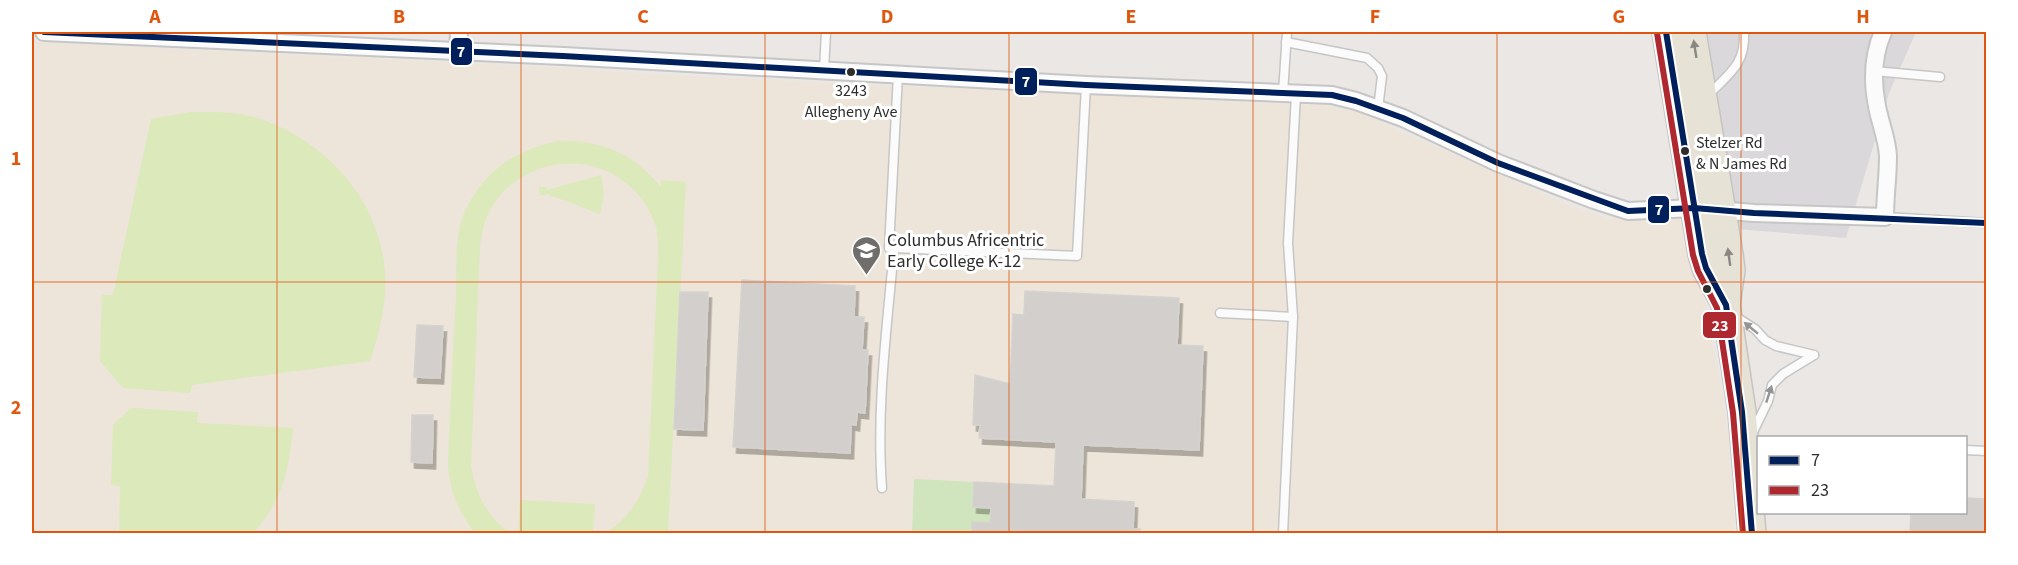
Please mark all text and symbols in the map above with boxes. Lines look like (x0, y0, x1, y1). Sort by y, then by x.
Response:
text: A (148, 3, 161, 31)
text: B (393, 3, 405, 31)
text: C (637, 3, 649, 31)
text: D (881, 3, 893, 31)
text: E (1126, 3, 1136, 31)
text: F (1370, 3, 1380, 31)
text: G (1613, 3, 1625, 31)
text: H (1856, 3, 1870, 31)
line badge: 7 (450, 37, 473, 66)
one-way arrow (1690, 39, 1699, 58)
text: 7 (457, 41, 465, 63)
marker: 3243 Allegheny Ave (845, 66, 857, 78)
line badge: 7 (1014, 67, 1038, 96)
text: 7 (1022, 71, 1030, 93)
place label: 3243 Allegheny Ave (805, 80, 897, 123)
place label: Stelzer Rd & N James Rd (1696, 132, 1787, 175)
text: 1 (11, 145, 21, 173)
marker: Stelzer Rd & N James Rd (1679, 145, 1691, 157)
line badge: 7 (1647, 195, 1670, 224)
text: 7 (1655, 199, 1663, 221)
place label: Columbus Africentric Early College K-12 (887, 228, 1044, 274)
school or university icon: Columbus Africentric Early College K-12 (850, 234, 882, 276)
one-way arrow (1725, 248, 1734, 267)
unlabelled marker (1701, 283, 1713, 295)
line badge: 23 (1702, 311, 1737, 339)
text: 23 (1712, 315, 1728, 337)
one-way arrow (1743, 321, 1759, 334)
one-way arrow (1765, 385, 1774, 403)
text: 2 (11, 394, 21, 422)
legend (1757, 436, 1967, 514)
text: 7 (1811, 448, 1820, 473)
text: 23 (1811, 478, 1829, 503)

